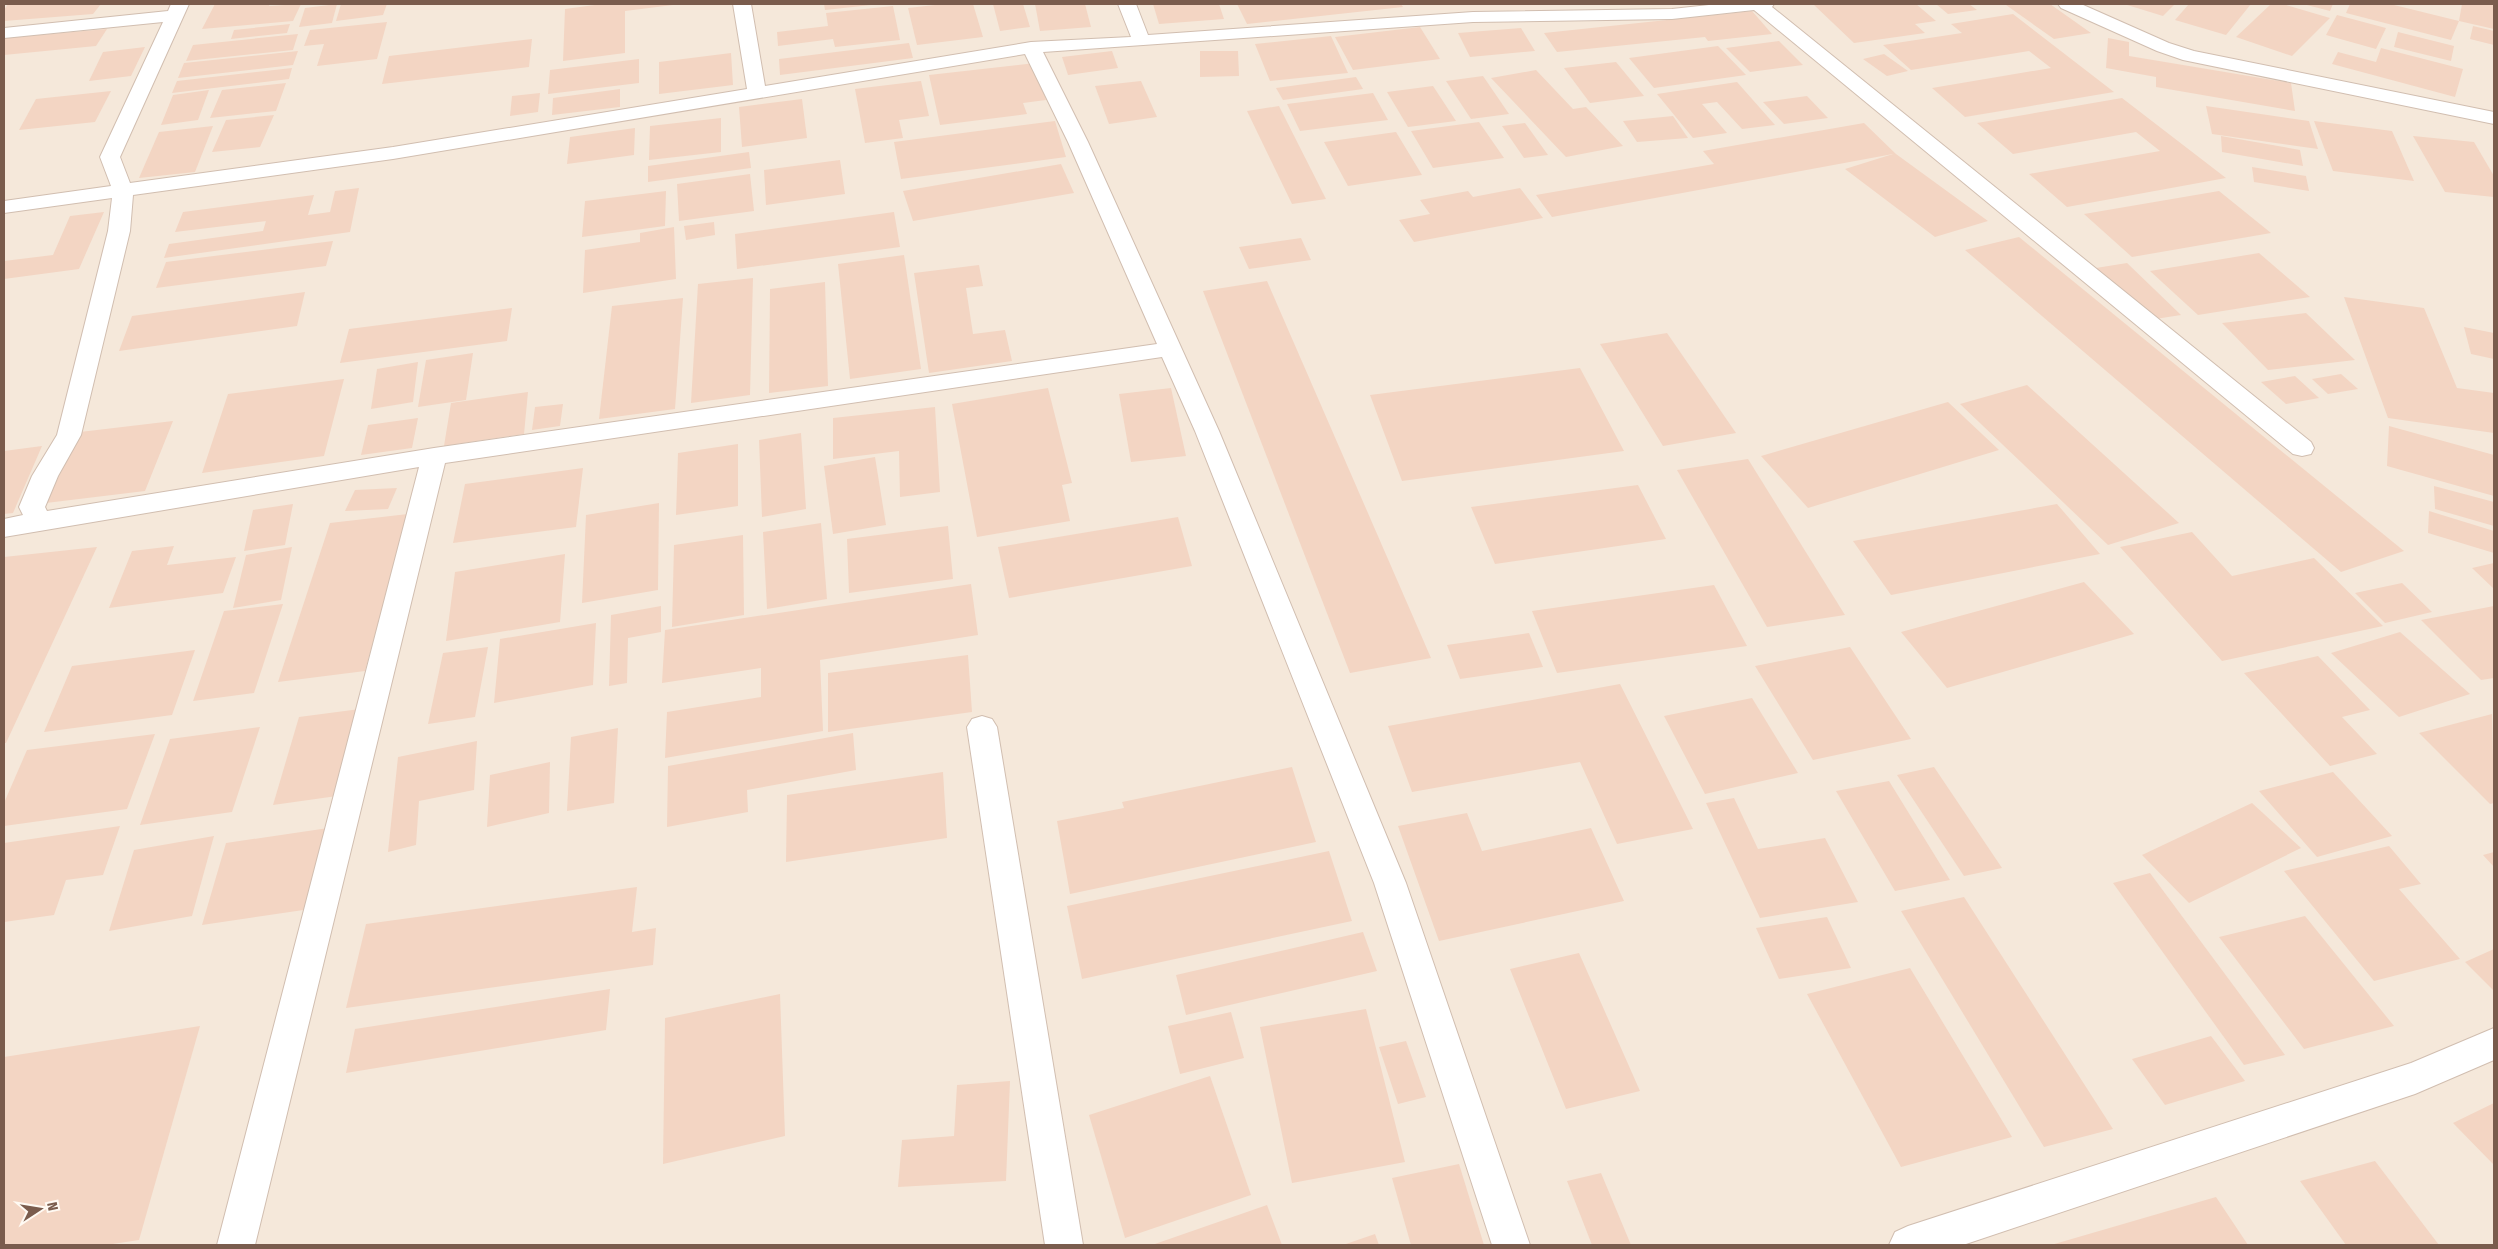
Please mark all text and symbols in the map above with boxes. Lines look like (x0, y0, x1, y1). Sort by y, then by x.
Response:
north arrow (15, 1184, 65, 1234)
text: N (43, 1201, 61, 1212)

